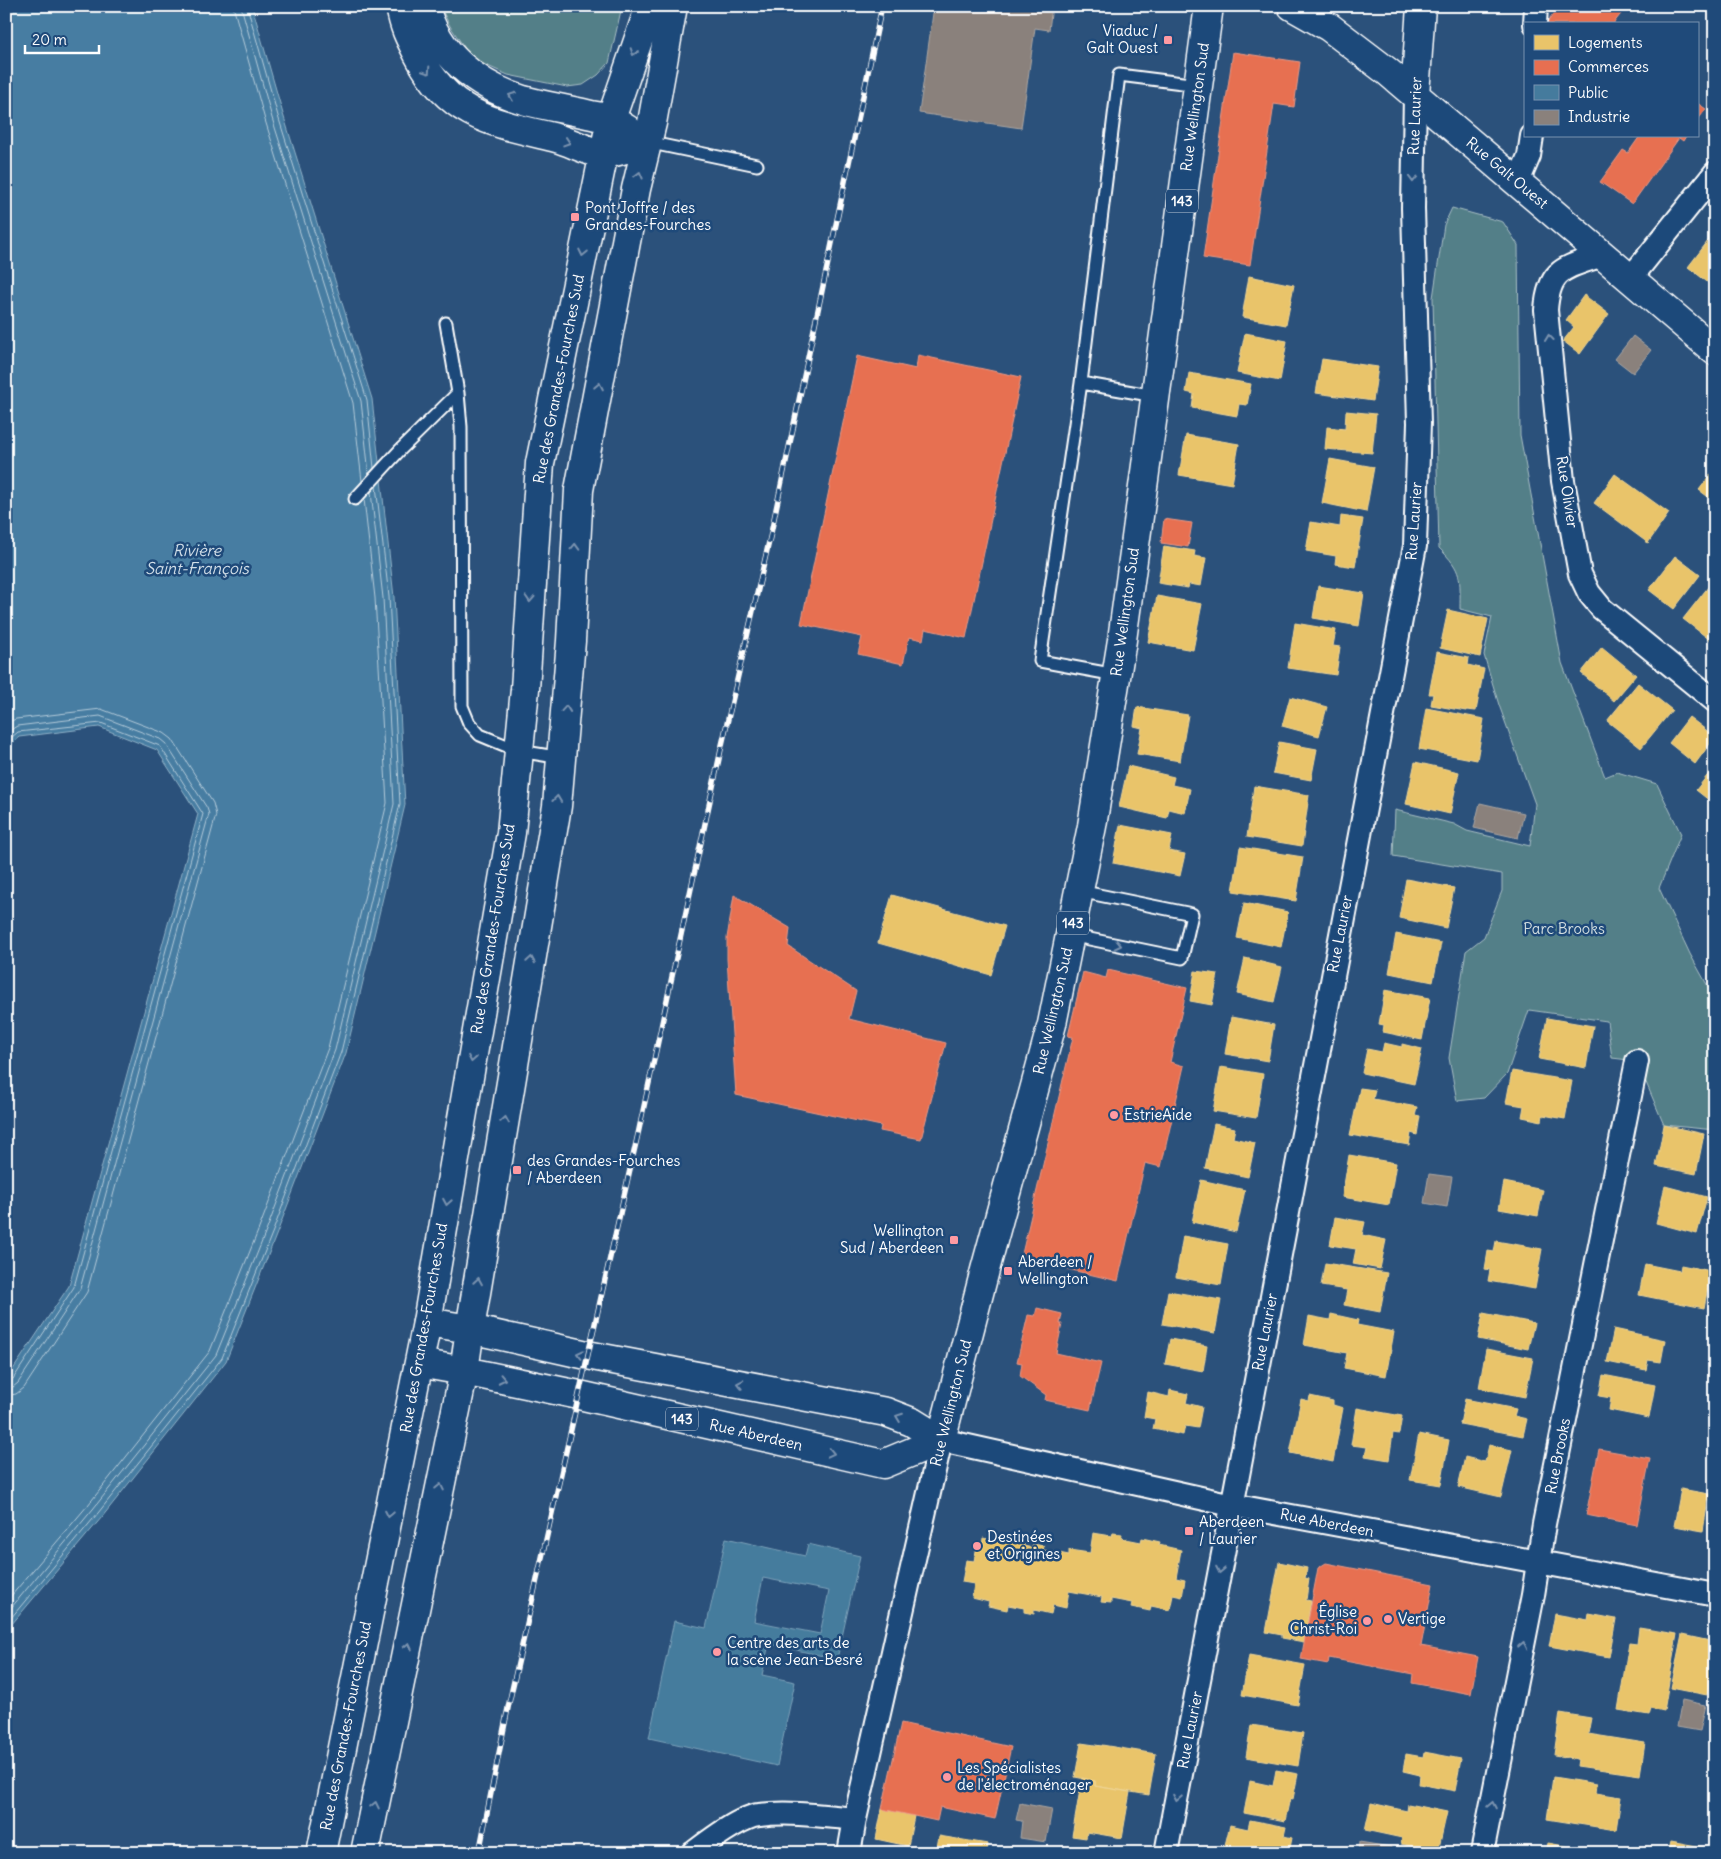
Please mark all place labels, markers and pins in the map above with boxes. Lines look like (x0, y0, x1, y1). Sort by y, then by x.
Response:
place label: Viaduc / Galt Ouest (1086, 21, 1158, 57)
marker: Viaduc / Galt Ouest (1162, 34, 1174, 46)
place label: Pont Joffre / des Grandes-Fourches (585, 198, 711, 234)
marker: Pont Joffre / des Grandes-Fourches (569, 211, 581, 223)
place label: EstrieAide (1124, 1105, 1192, 1124)
marker: EstrieAide (1108, 1109, 1120, 1121)
place label: des Grandes-Fourches / Aberdeen (527, 1151, 681, 1187)
marker: des Grandes-Fourches / Aberdeen (511, 1164, 523, 1176)
place label: Wellington Sud / Aberdeen (840, 1221, 944, 1257)
marker: Wellington Sud / Aberdeen (948, 1234, 960, 1246)
place label: Aberdeen / Wellington (1018, 1252, 1093, 1288)
marker: Aberdeen / Wellington (1002, 1265, 1014, 1277)
place label: Aberdeen / Laurier (1199, 1512, 1265, 1548)
marker: Aberdeen / Laurier (1183, 1525, 1195, 1537)
place label: Destinées et Origines (987, 1527, 1060, 1563)
marker: Destinées et Origines (971, 1540, 983, 1552)
place label: Église Christ-Roi (1290, 1602, 1357, 1638)
place label: Vertige (1398, 1609, 1446, 1628)
marker: Vertige (1382, 1613, 1394, 1625)
marker: Église Christ-Roi (1361, 1615, 1373, 1627)
place label: Centre des arts de la scène Jean-Besré (727, 1633, 863, 1669)
marker: Centre des arts de la scène Jean-Besré (711, 1646, 723, 1658)
place label: Les Spécialistes de l'électroménager (957, 1758, 1091, 1794)
marker: Les Spécialistes de l'électroménager (941, 1771, 953, 1783)

